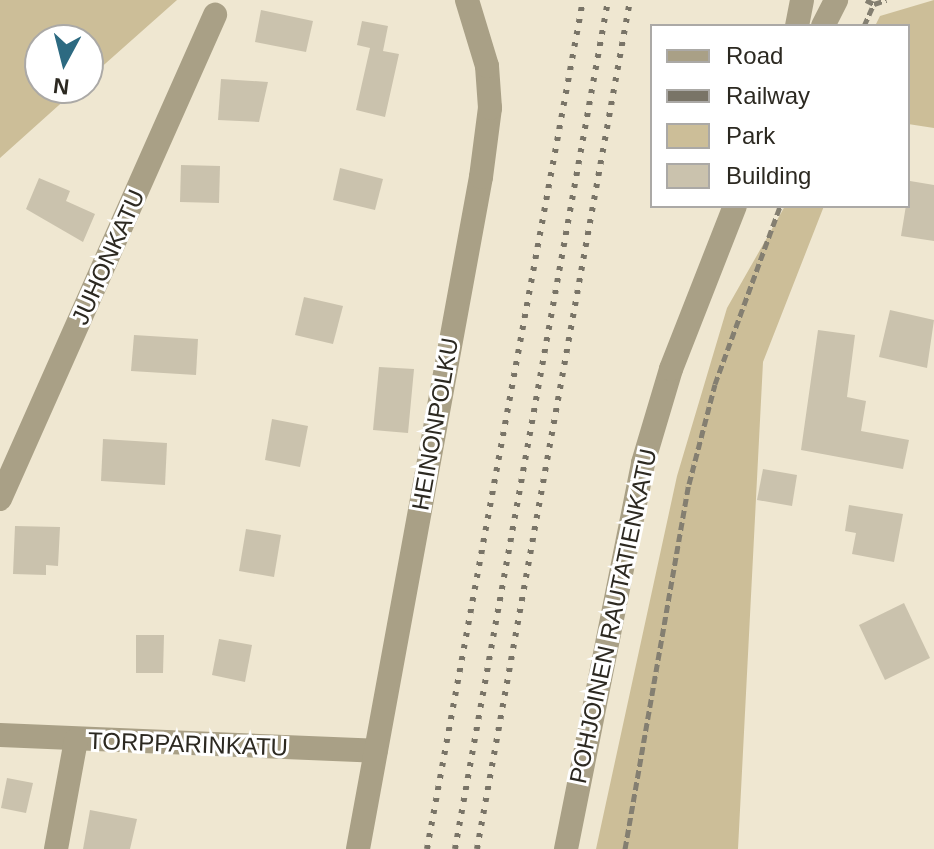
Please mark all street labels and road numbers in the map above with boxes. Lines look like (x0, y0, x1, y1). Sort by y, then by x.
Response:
street label: JUHONKATU (65, 185, 151, 329)
street label: HEINONPOLKU (406, 335, 464, 513)
street label: POHJOINEN RAUTATIENKATU (563, 446, 663, 786)
street label: TORPPARINKATU (88, 726, 288, 762)

